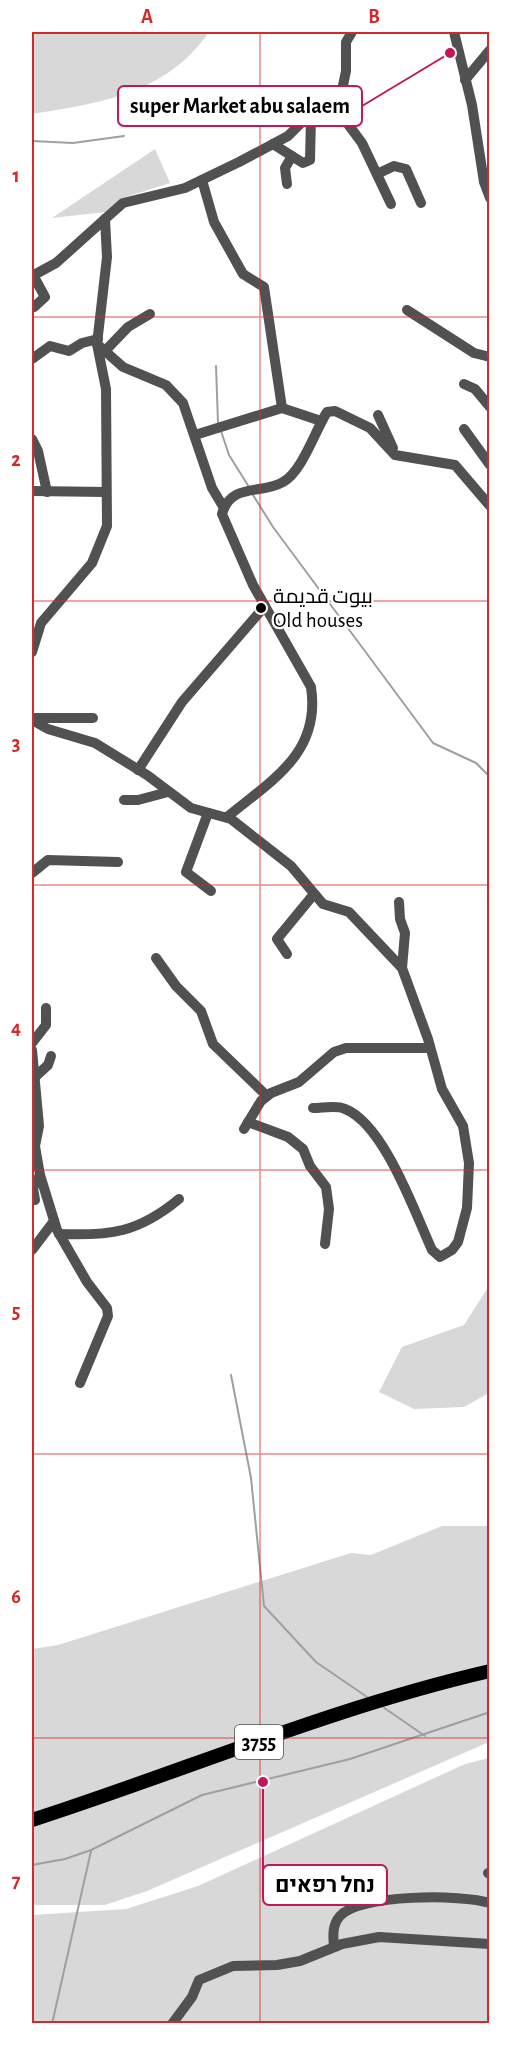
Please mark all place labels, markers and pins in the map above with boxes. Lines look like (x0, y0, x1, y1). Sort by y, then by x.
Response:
callout: super Market abu salaem (118, 86, 362, 126)
place label: بيوت قديمة Old houses (273, 586, 373, 631)
marker: بيوت قديمة Old houses (254, 601, 268, 615)
callout: נחל רפאים (263, 1865, 387, 1905)

